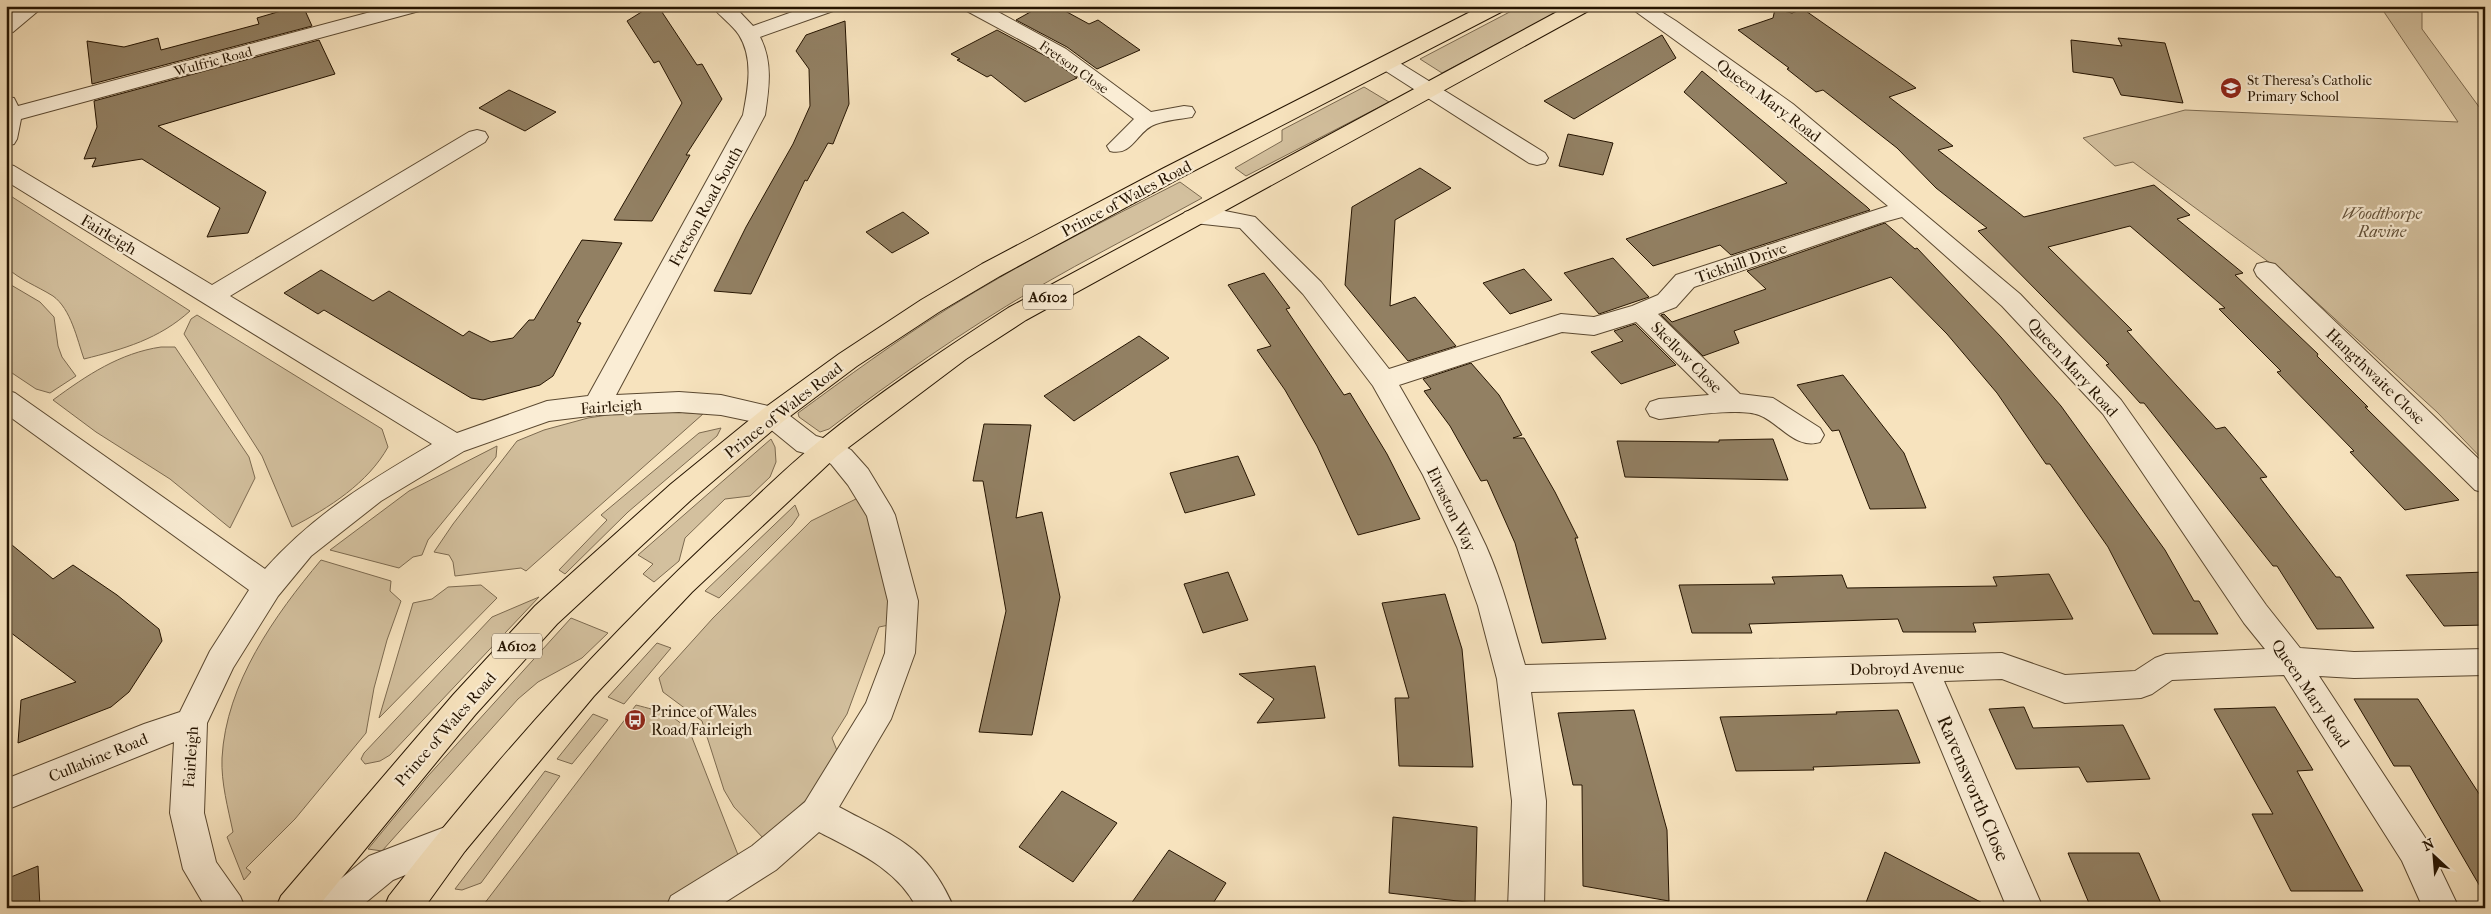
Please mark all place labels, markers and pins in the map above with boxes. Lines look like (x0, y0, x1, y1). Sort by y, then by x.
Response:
place label: St Theresa's Catholic Primary School (2247, 72, 2372, 105)
school or university icon: St Theresa's Catholic Primary School (2219, 76, 2243, 100)
place label: Prince of Wales Road/Fairleigh (651, 702, 757, 739)
bus stop icon: Prince of Wales Road/Fairleigh (623, 708, 647, 732)

